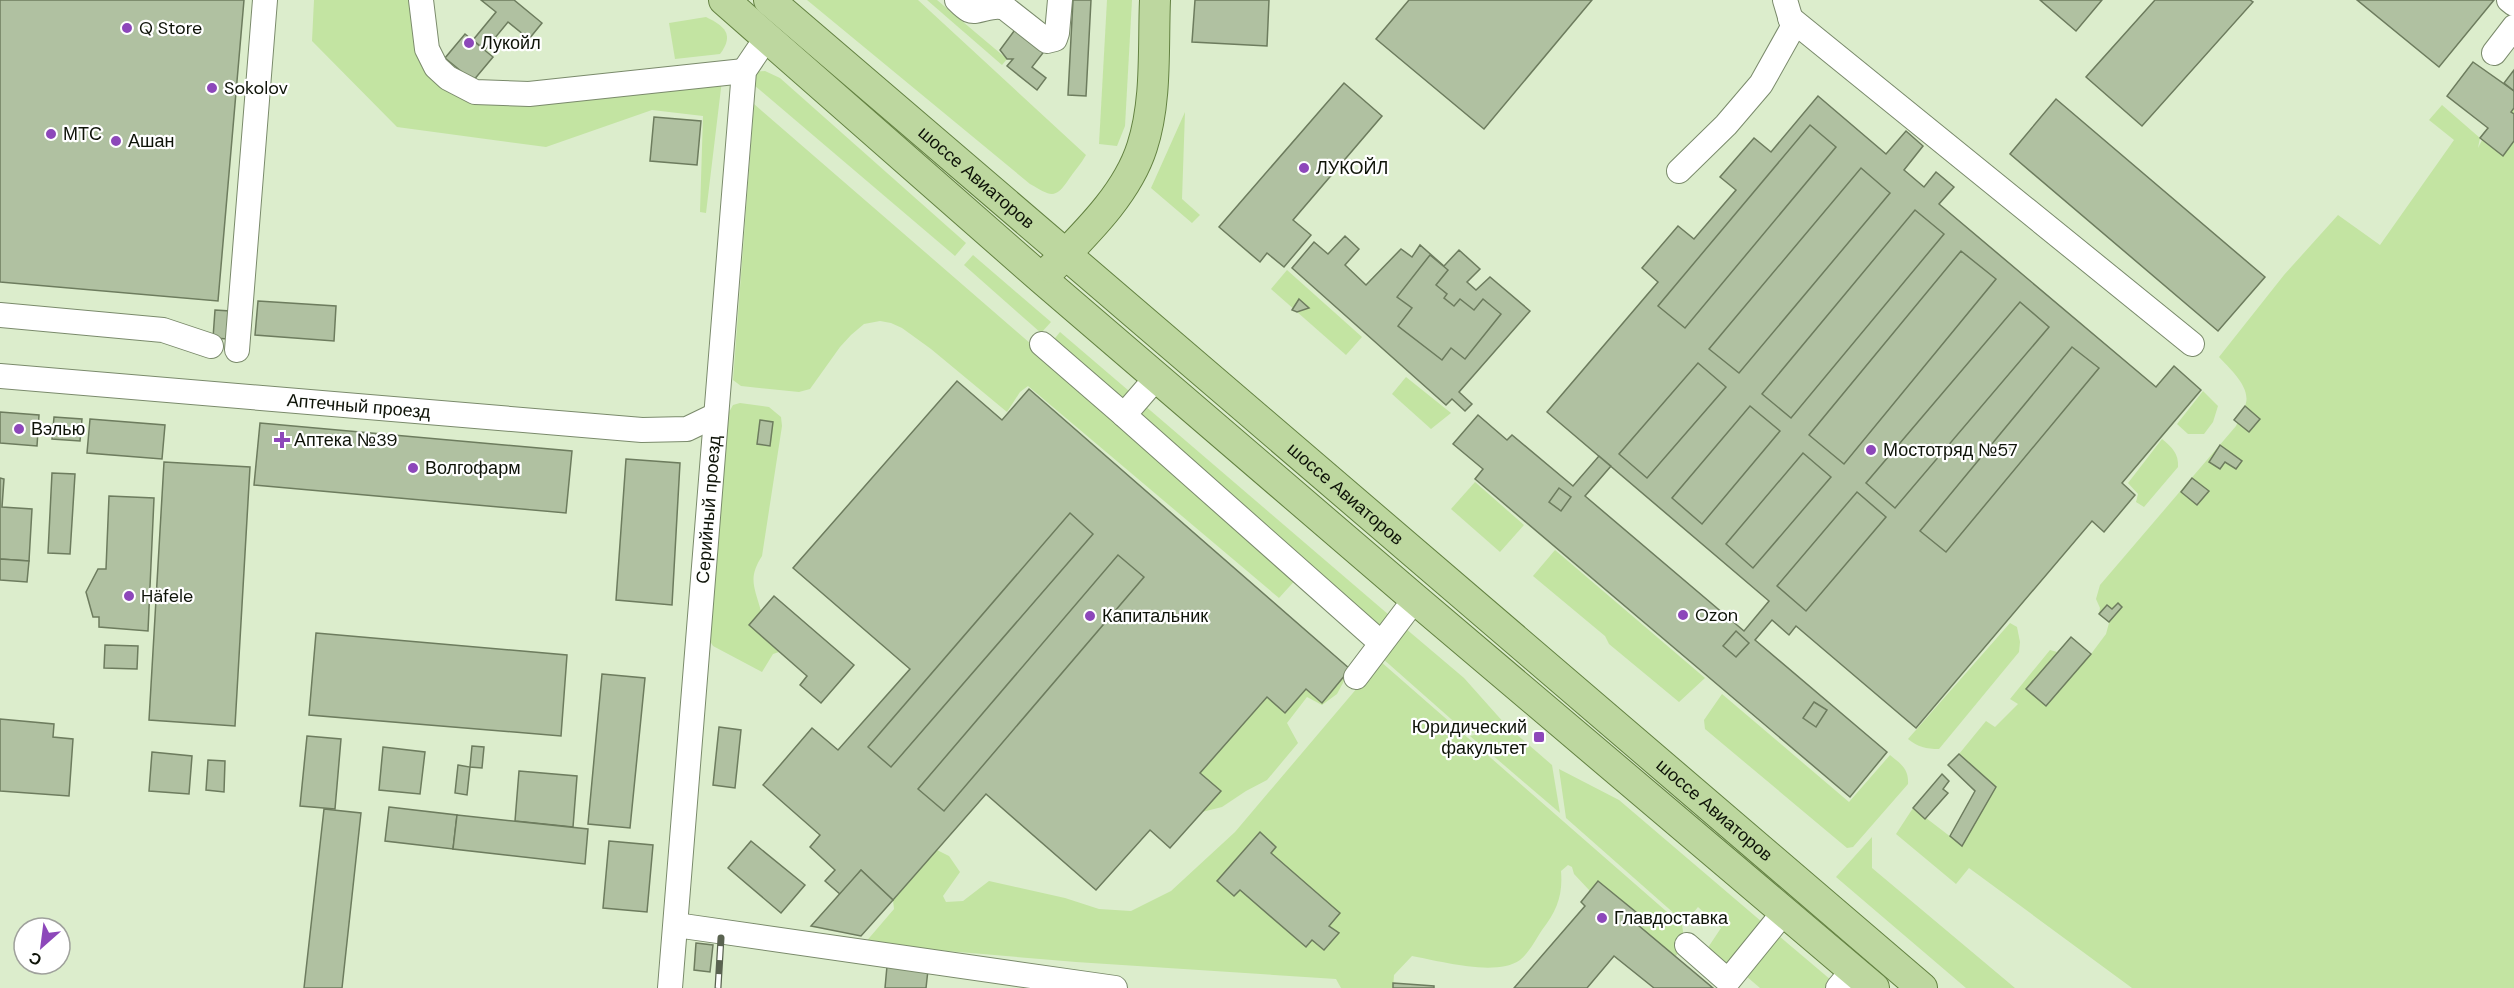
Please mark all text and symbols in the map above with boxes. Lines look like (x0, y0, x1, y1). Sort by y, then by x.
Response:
place label: Q Store (139, 16, 202, 40)
marker: Q Store (120, 21, 134, 35)
place label: Лукойл (481, 31, 541, 55)
marker: Лукойл (462, 36, 476, 50)
place label: Sokolov (224, 76, 288, 100)
marker: Sokolov (205, 81, 219, 95)
street label: шоссе Авиаторов (913, 121, 1040, 234)
place label: МТС (63, 122, 102, 146)
marker: МТС (44, 127, 58, 141)
place label: Ашан (128, 129, 174, 153)
marker: Ашан (109, 134, 123, 148)
place label: ЛУКОЙЛ (1316, 156, 1388, 180)
marker: ЛУКОЙЛ (1297, 161, 1311, 175)
street label: Аптечный проезд (286, 388, 432, 424)
place label: Вэлью (31, 417, 85, 441)
marker: Вэлью (12, 422, 26, 436)
place label: Аптека №39 (294, 428, 398, 452)
marker: Аптека №39 (275, 433, 289, 447)
street label: Серийный проезд (691, 434, 727, 585)
street label: шоссе Авиаторов (1282, 437, 1409, 551)
place label: Мостотряд №57 (1883, 438, 2018, 462)
marker: Мостотряд №57 (1864, 443, 1878, 457)
place label: Волгофарм (425, 456, 521, 480)
marker: Волгофарм (406, 461, 420, 475)
place label: Häfele (141, 584, 193, 608)
marker: Häfele (122, 589, 136, 603)
place label: Ozon (1695, 603, 1738, 627)
place label: Капитальник (1102, 604, 1208, 628)
marker: Ozon (1676, 608, 1690, 622)
marker: Капитальник (1083, 609, 1097, 623)
place label: Юридический факультет (1412, 715, 1527, 760)
marker: Юридический факультет (1532, 730, 1546, 744)
street label: шоссе Авиаторов (1651, 753, 1778, 867)
place label: Главдоставка (1614, 906, 1729, 930)
marker: Главдоставка (1595, 911, 1609, 925)
north arrow (12, 916, 72, 976)
text: С (25, 947, 45, 971)

